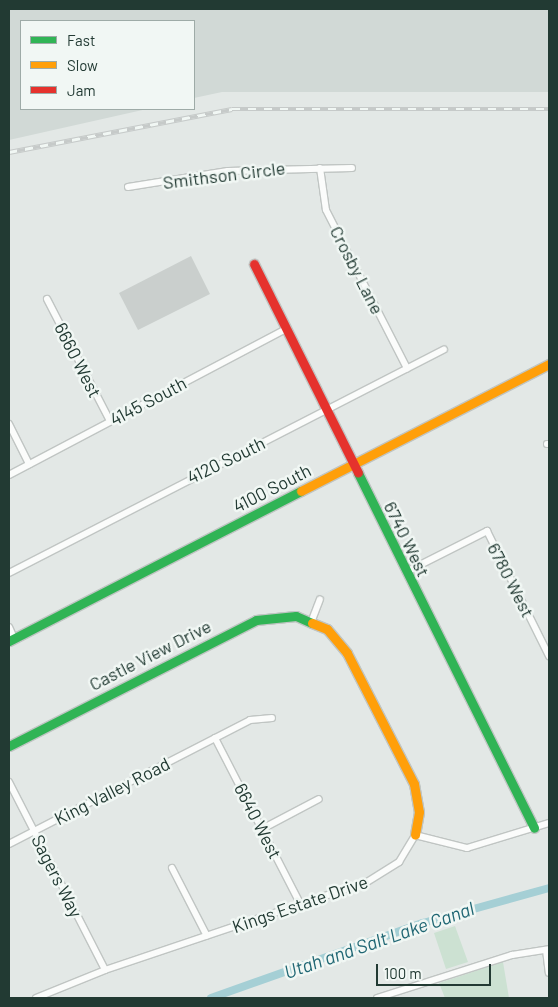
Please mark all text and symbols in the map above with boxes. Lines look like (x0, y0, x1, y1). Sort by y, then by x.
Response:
legend (20, 20, 195, 110)
text: Fast (67, 31, 95, 49)
text: Slow (67, 56, 98, 74)
text: Jam (67, 81, 96, 99)
street label: Smithson Circle (162, 157, 286, 193)
street label: Crosby Lane (326, 222, 388, 318)
street label: 6660 West (50, 319, 106, 401)
street label: 4145 South (106, 372, 190, 430)
street label: 4120 South (183, 432, 269, 488)
street label: 4100 South (229, 459, 315, 517)
street label: 6740 West (380, 498, 434, 580)
street label: 6780 West (483, 539, 539, 621)
street label: Castle View Drive (86, 615, 214, 695)
street label: King Valley Road (51, 753, 173, 829)
street label: 6640 West (230, 780, 286, 862)
street label: Sagers Way (27, 831, 87, 921)
street label: Kings Estate Drive (229, 871, 371, 937)
water label: Utah and Salt Lake Canal (281, 897, 477, 983)
scale bar (378, 954, 493, 986)
text: 100 m (384, 964, 422, 982)

